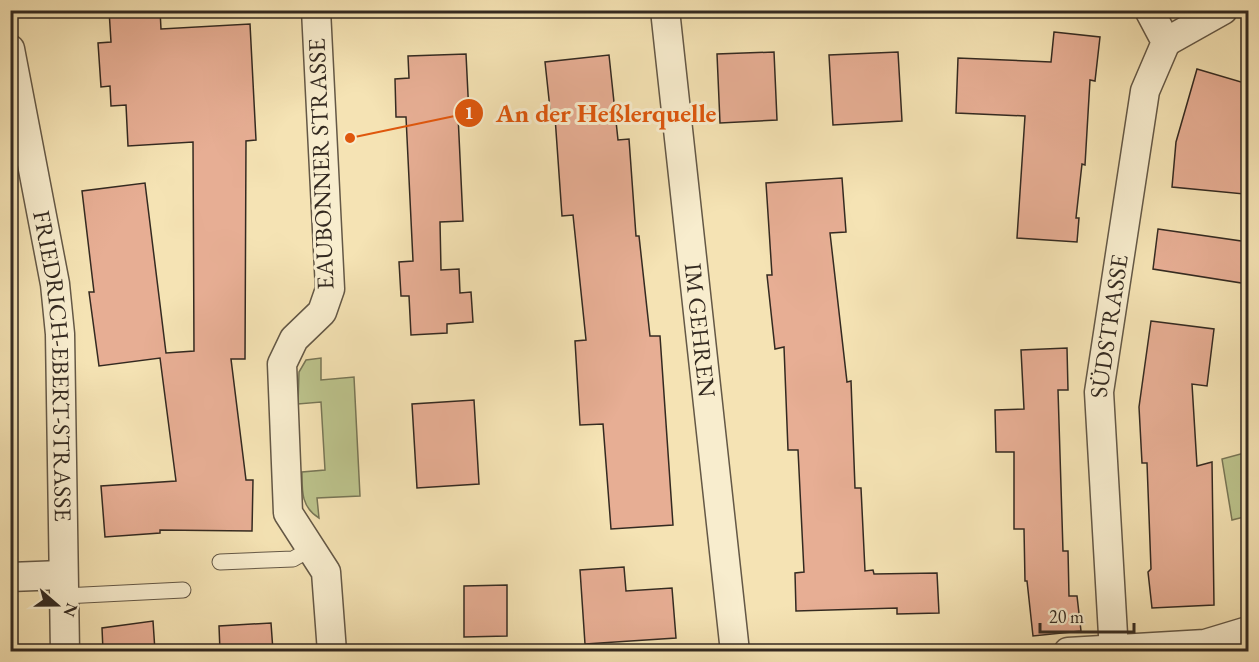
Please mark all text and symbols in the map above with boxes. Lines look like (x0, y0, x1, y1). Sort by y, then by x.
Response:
street label: EAUBONNER STRASSE (301, 38, 340, 290)
callout: An der Heßlerquelle (454, 91, 729, 135)
text: An der Heßlerquelle (495, 96, 716, 130)
text: 1 (464, 101, 474, 124)
street label: FRIEDRICH-EBERT-STRASSE (26, 208, 79, 522)
street label: SÜDSTRASSE (1083, 252, 1135, 399)
street label: IM GEHREN (678, 261, 723, 399)
north arrow (27, 575, 87, 635)
scale bar (1040, 596, 1134, 634)
text: N (59, 600, 83, 620)
text: 20 m (1049, 605, 1084, 628)

